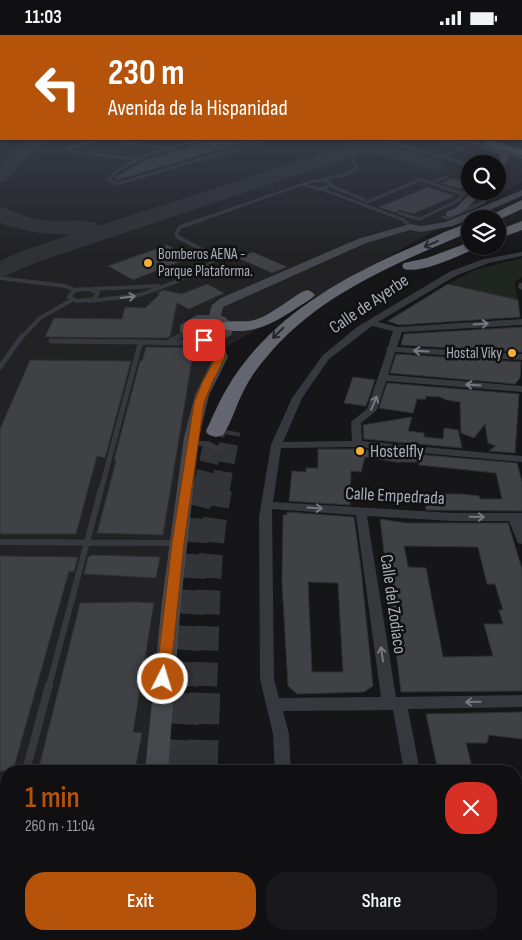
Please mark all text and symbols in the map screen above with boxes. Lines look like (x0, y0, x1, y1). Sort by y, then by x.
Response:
text: 11:03 (25, 6, 62, 29)
text: 230 m (108, 52, 184, 95)
icon: left (25, 55, 90, 120)
text: Avenida de la Hispanidad (108, 95, 288, 122)
map controls (461, 155, 506, 255)
button: search (461, 155, 506, 200)
button: layers (461, 210, 506, 255)
one-way arrow (424, 239, 439, 249)
place label: Bomberos AENA - Parque Plataforma. (158, 245, 253, 281)
marker: Bomberos AENA - Parque Plataforma. (142, 257, 154, 269)
street label: Calle de Ayerbe (325, 270, 413, 338)
one-way arrow (120, 292, 136, 302)
pin (183, 319, 225, 361)
one-way arrow (473, 319, 489, 328)
icon: arrive (190, 326, 218, 354)
one-way arrow (272, 327, 284, 339)
place label: Hostal Viky (446, 344, 502, 363)
one-way arrow (413, 347, 429, 356)
marker: Hostal Viky (506, 347, 518, 359)
one-way arrow (466, 380, 482, 390)
one-way arrow (370, 396, 379, 411)
place label: Hostelfly (370, 441, 424, 462)
marker: Hostelfly (354, 445, 366, 457)
street label: Calle Empedrada (345, 483, 445, 509)
one-way arrow (306, 504, 322, 513)
one-way arrow (468, 512, 485, 522)
street label: Calle del Zodíaco (376, 553, 410, 655)
one-way arrow (376, 646, 386, 662)
position arrow (136, 652, 188, 704)
one-way arrow (466, 697, 482, 707)
text: 1 min (25, 780, 80, 816)
button: close (445, 782, 497, 834)
text: 260 m · 11:04 (25, 817, 95, 836)
button: Exit (25, 872, 256, 930)
button: Share (266, 872, 497, 930)

